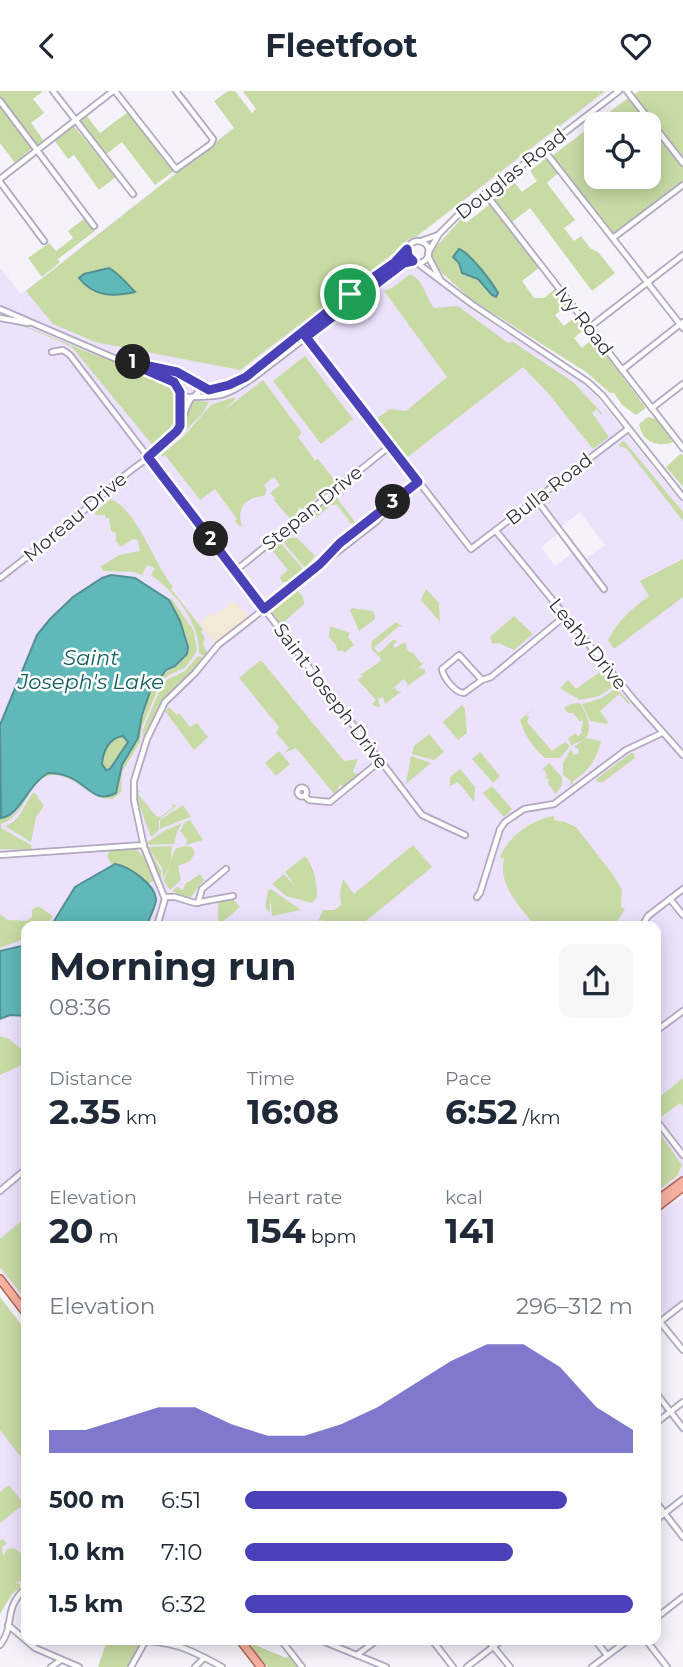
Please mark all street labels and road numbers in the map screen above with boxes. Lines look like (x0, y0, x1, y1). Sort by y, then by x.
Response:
street label: Douglas Road (451, 124, 571, 224)
street label: Ivy Road (550, 282, 618, 360)
street label: Bulla Road (501, 448, 597, 530)
street label: Stepan Drive (257, 461, 367, 555)
street label: Moreau Drive (19, 467, 131, 567)
street label: Leahy Drive (544, 594, 632, 694)
street label: Saint Joseph Drive (269, 619, 393, 773)

